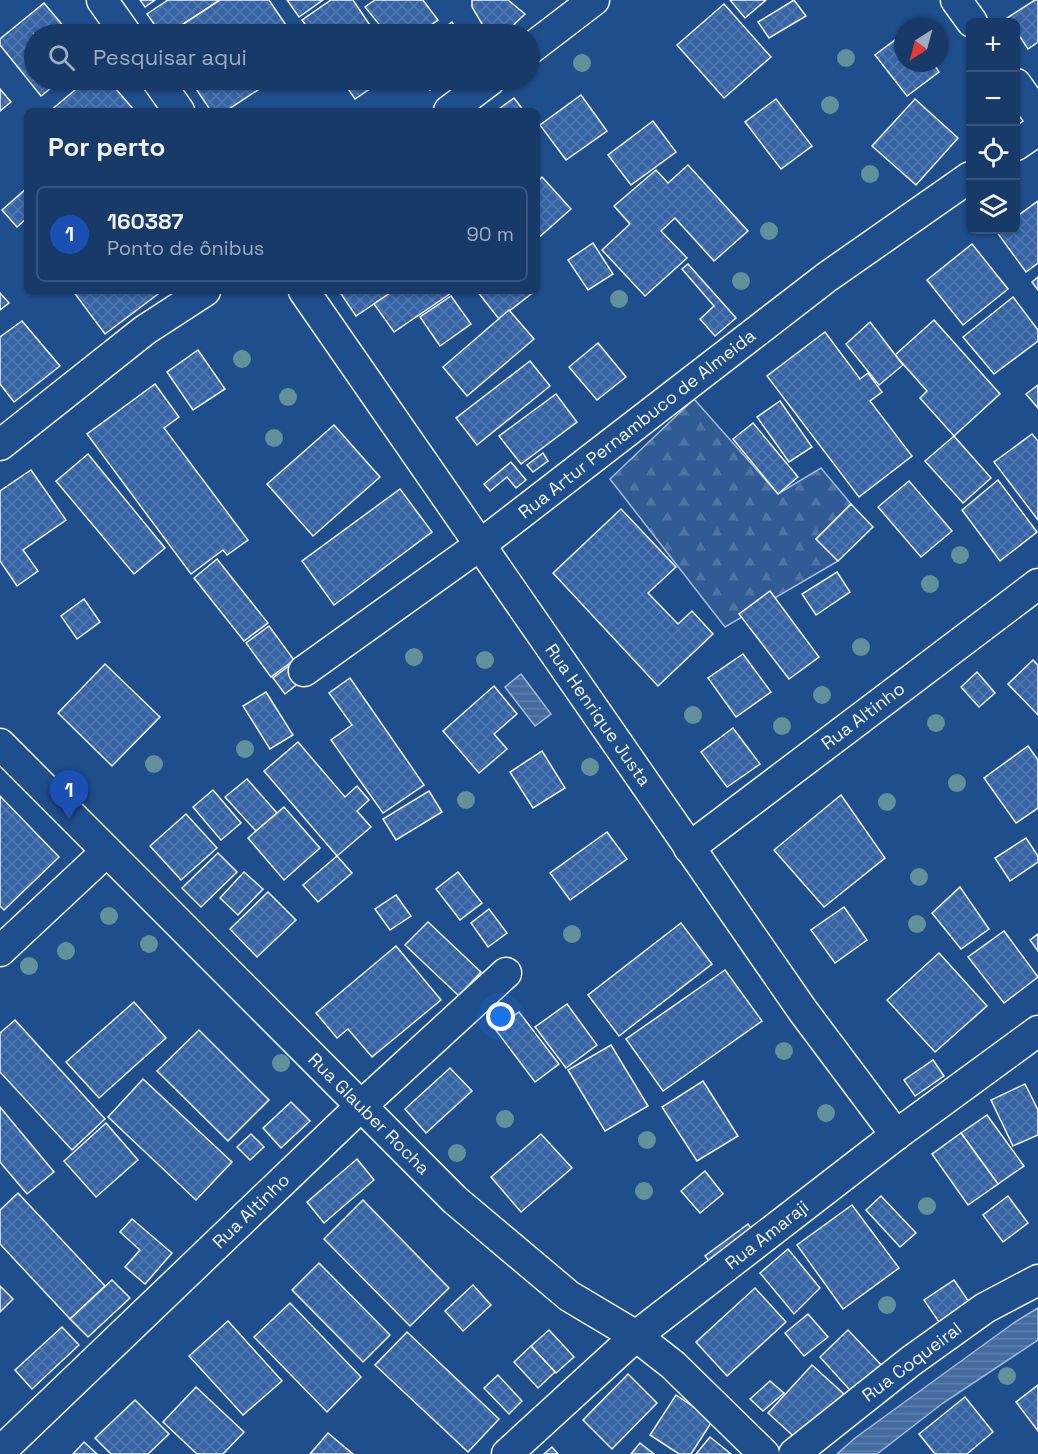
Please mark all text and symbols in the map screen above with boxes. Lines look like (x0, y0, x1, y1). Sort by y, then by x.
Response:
north arrow (894, 18, 948, 72)
map controls (966, 18, 1020, 234)
button: + (966, 18, 1020, 72)
search box (24, 24, 540, 90)
icon: search (45, 41, 78, 74)
text: Pesquisar aqui (93, 43, 247, 71)
button: − (966, 72, 1020, 126)
button: locate (966, 126, 1020, 180)
text: Por perto (48, 130, 165, 164)
button: layers (966, 180, 1020, 234)
text: 160387 (107, 207, 183, 235)
text: 1 (65, 221, 74, 247)
text: 90 m (467, 221, 514, 247)
text: Ponto de ônibus (107, 235, 264, 261)
street label: Rua Artur Pernambuco de Almeida (513, 324, 760, 523)
street label: Rua Henrique Justa (541, 639, 656, 791)
street label: Rua Altinho (816, 677, 909, 754)
pin: 1 (50, 770, 88, 820)
your location (486, 1002, 515, 1031)
street label: Rua Glauber Rocha (304, 1048, 435, 1179)
street label: Rua Altinho (207, 1168, 294, 1253)
street label: Rua Amaraji (720, 1195, 813, 1274)
street label: Rua Coqueiral (857, 1317, 966, 1407)

